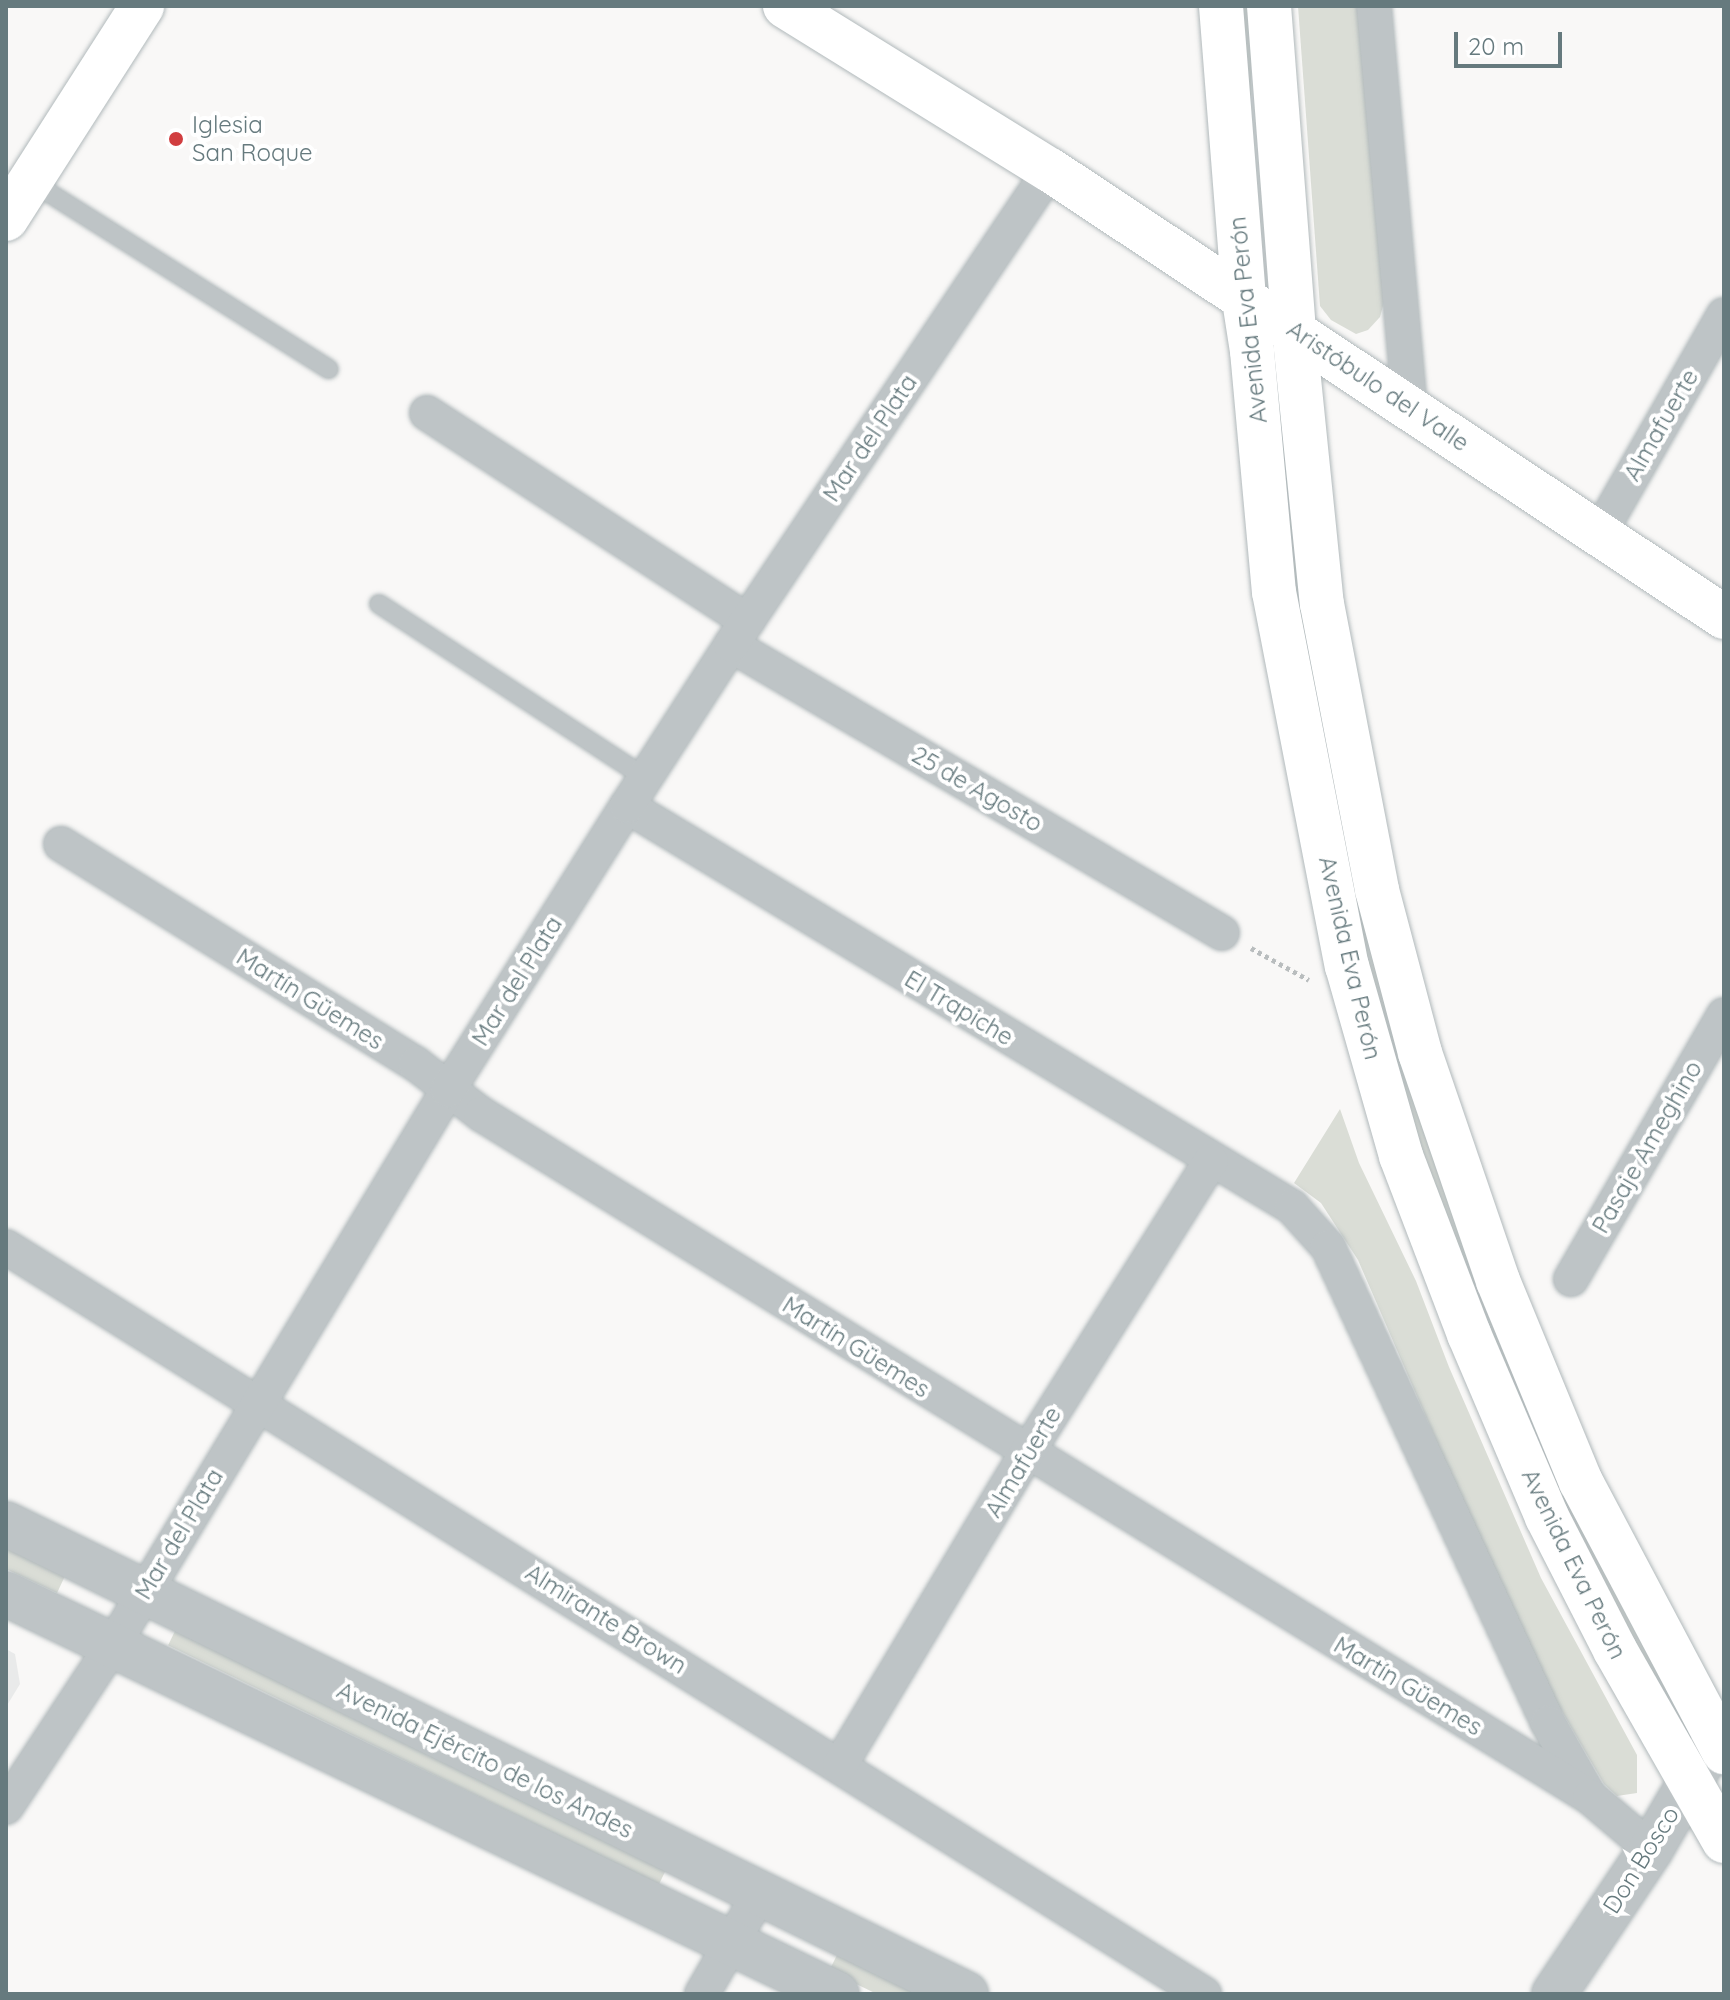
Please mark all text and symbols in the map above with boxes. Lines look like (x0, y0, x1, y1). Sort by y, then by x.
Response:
scale bar (1458, 16, 1566, 66)
text: 20 m (1468, 31, 1524, 61)
place label: Iglesia San Roque (192, 111, 313, 167)
marker: Iglesia San Roque (167, 130, 185, 148)
street label: Avenida Eva Perón (1223, 215, 1273, 425)
street label: Aristóbulo del Valle (1282, 314, 1474, 458)
street label: Almafuerte (1617, 364, 1705, 486)
street label: Mar del Plata (817, 369, 923, 507)
street label: 25 de Agosto (907, 740, 1047, 838)
street label: Avenida Eva Perón (1313, 853, 1387, 1063)
street label: Mar del Plata (466, 911, 568, 1051)
street label: Martín Güemes (231, 942, 389, 1056)
street label: El Trapiche (899, 964, 1019, 1052)
street label: Pasaje Ameghino (1586, 1056, 1708, 1238)
street label: Martín Güemes (777, 1290, 935, 1404)
street label: Almafuerte (979, 1401, 1067, 1523)
street label: Mar del Plata (129, 1463, 229, 1605)
street label: Avenida Eva Perón (1515, 1464, 1633, 1664)
street label: Almirante Brown (520, 1558, 692, 1680)
street label: Martín Güemes (1329, 1630, 1487, 1742)
street label: Avenida Ejército de los Andes (332, 1676, 638, 1844)
street label: Don Bosco (1597, 1801, 1685, 1919)

